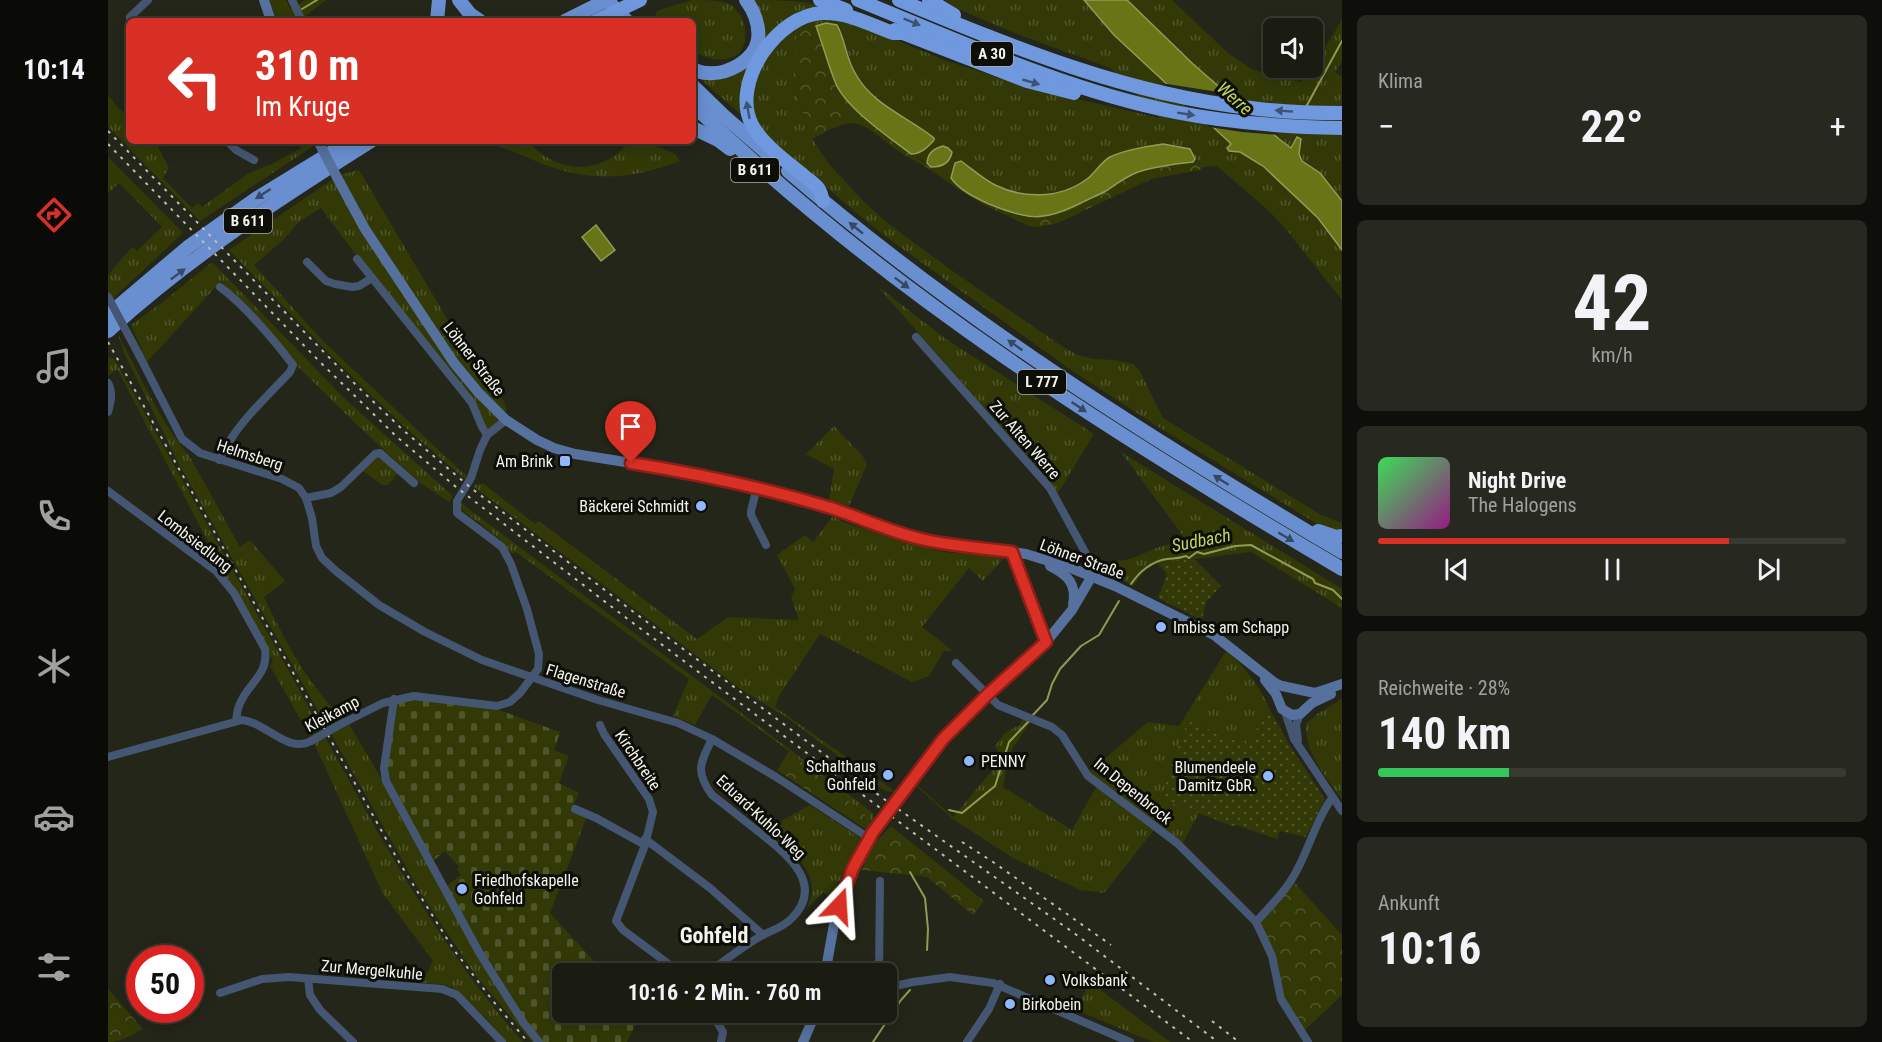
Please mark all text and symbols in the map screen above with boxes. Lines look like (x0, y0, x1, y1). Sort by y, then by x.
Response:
one-way arrow (904, 17, 922, 27)
map controls (1263, 18, 1323, 78)
button: sound (1263, 18, 1323, 78)
text: 310 m (255, 41, 360, 90)
icon: left (156, 42, 234, 120)
road number: A 30 (971, 42, 1013, 66)
text: 10:14 (23, 54, 85, 86)
text: Klima (1378, 69, 1423, 93)
water label: Werre (1213, 77, 1257, 119)
one-way arrow (1022, 78, 1040, 87)
text: Im Kruge (255, 91, 350, 123)
one-way arrow (743, 100, 752, 119)
text: 22° (1581, 100, 1644, 153)
one-way arrow (1274, 106, 1293, 116)
text: − (1378, 107, 1395, 146)
text: + (1830, 107, 1846, 146)
one-way arrow (1177, 110, 1196, 119)
road number: B 611 (731, 158, 779, 182)
one-way arrow (255, 188, 271, 200)
icon: directions (33, 194, 75, 236)
road number: B 611 (224, 209, 272, 233)
one-way arrow (849, 222, 864, 234)
text: 42 (1573, 258, 1651, 349)
one-way arrow (170, 267, 186, 280)
one-way arrow (894, 277, 910, 289)
street label: Löhner Straße (439, 318, 509, 400)
one-way arrow (1007, 340, 1023, 351)
text: km/h (1591, 343, 1633, 367)
icon: music (33, 345, 75, 387)
road number: L 777 (1018, 370, 1066, 394)
street label: Zur Alten Werre (986, 397, 1064, 483)
pin (605, 401, 656, 463)
one-way arrow (1070, 401, 1086, 413)
icon: arrive (614, 410, 647, 443)
street label: Helmsberg (215, 435, 285, 475)
place label: Am Brink (496, 452, 554, 471)
marker: Am Brink (558, 454, 572, 468)
text: Night Drive (1468, 468, 1566, 493)
one-way arrow (1213, 474, 1229, 485)
text: The Halogens (1468, 493, 1577, 517)
icon: phone (33, 495, 75, 537)
place label: Bäckerei Schmidt (579, 497, 689, 516)
marker: Bäckerei Schmidt (694, 499, 708, 513)
street label: Lombsiedlung (154, 506, 236, 576)
water label: Sudbach (1170, 524, 1232, 556)
one-way arrow (1278, 531, 1294, 542)
street label: Löhner Straße (1037, 535, 1127, 583)
icon: previous (1440, 553, 1473, 586)
icon: pause (1596, 553, 1629, 586)
icon: next (1752, 553, 1785, 586)
place label: Imbiss am Schapp (1173, 618, 1289, 637)
marker: Imbiss am Schapp (1154, 620, 1168, 634)
icon: climate (33, 645, 75, 687)
street label: Flagenstraße (544, 660, 628, 702)
text: Reichweite · 28% (1378, 676, 1510, 700)
street label: Kleikamp (302, 692, 362, 736)
text: 140 km (1378, 707, 1511, 760)
street label: Kirchbreite (611, 726, 665, 794)
place label: PENNY (981, 752, 1026, 771)
marker: PENNY (962, 754, 976, 768)
street label: Im Depenbrock (1090, 754, 1176, 829)
place label: Schalthaus Gohfeld (806, 757, 876, 794)
place label: Blumendeele Damitz GbR. (1174, 758, 1256, 795)
marker: Schalthaus Gohfeld (881, 768, 895, 782)
marker: Blumendeele Damitz GbR. (1261, 769, 1275, 783)
street label: Eduard-Kuhlo-Weg (713, 771, 809, 863)
icon: car (33, 796, 75, 838)
place label: Friedhofskapelle Gohfeld (474, 871, 579, 908)
position arrow (807, 874, 871, 938)
marker: Friedhofskapelle Gohfeld (455, 882, 469, 896)
text: Ankunft (1378, 891, 1440, 915)
text: 10:16 (1378, 922, 1481, 975)
district label: Gohfeld (680, 923, 748, 948)
speed limit sign: 50 (126, 945, 204, 1023)
icon: filters (33, 946, 75, 988)
street label: Zur Mergelkuhle (321, 956, 423, 984)
place label: Volksbank (1062, 971, 1128, 990)
marker: Volksbank (1043, 973, 1057, 987)
text: 10:16 · 2 Min. · 760 m (628, 980, 821, 1005)
place label: Birkobein (1022, 995, 1081, 1014)
marker: Birkobein (1003, 997, 1017, 1011)

